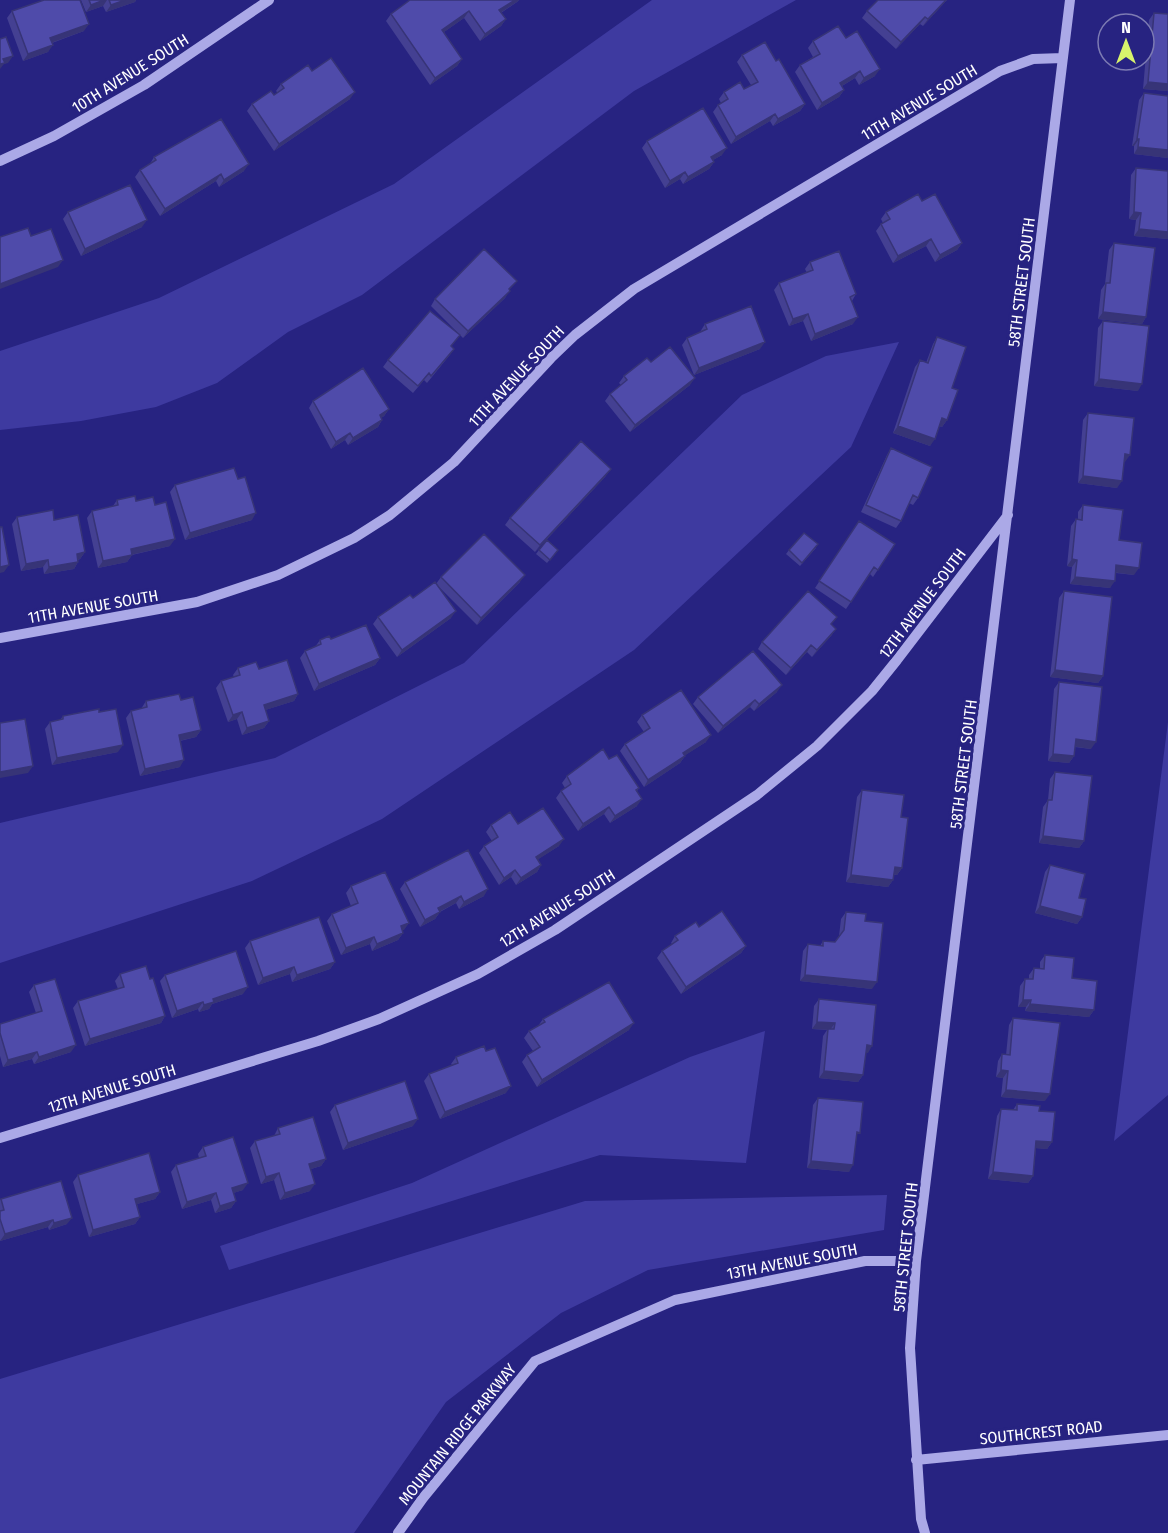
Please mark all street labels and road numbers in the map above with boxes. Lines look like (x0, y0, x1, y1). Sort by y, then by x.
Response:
street label: 10TH AVENUE SOUTH (69, 30, 192, 117)
street label: 11TH AVENUE SOUTH (858, 60, 981, 145)
street label: 58TH STREET SOUTH (1004, 216, 1039, 348)
street label: 11TH AVENUE SOUTH (464, 322, 568, 431)
street label: 12TH AVENUE SOUTH (875, 545, 970, 662)
street label: 11TH AVENUE SOUTH (27, 586, 160, 627)
street label: 58TH STREET SOUTH (946, 698, 981, 830)
street label: 12TH AVENUE SOUTH (496, 865, 619, 952)
street label: 12TH AVENUE SOUTH (46, 1060, 178, 1117)
street label: 58TH STREET SOUTH (889, 1181, 922, 1313)
street label: 13TH AVENUE SOUTH (725, 1240, 859, 1283)
street label: MOUNTAIN RIDGE PARKWAY (395, 1360, 520, 1509)
street label: SOUTHCREST ROAD (979, 1417, 1104, 1448)

